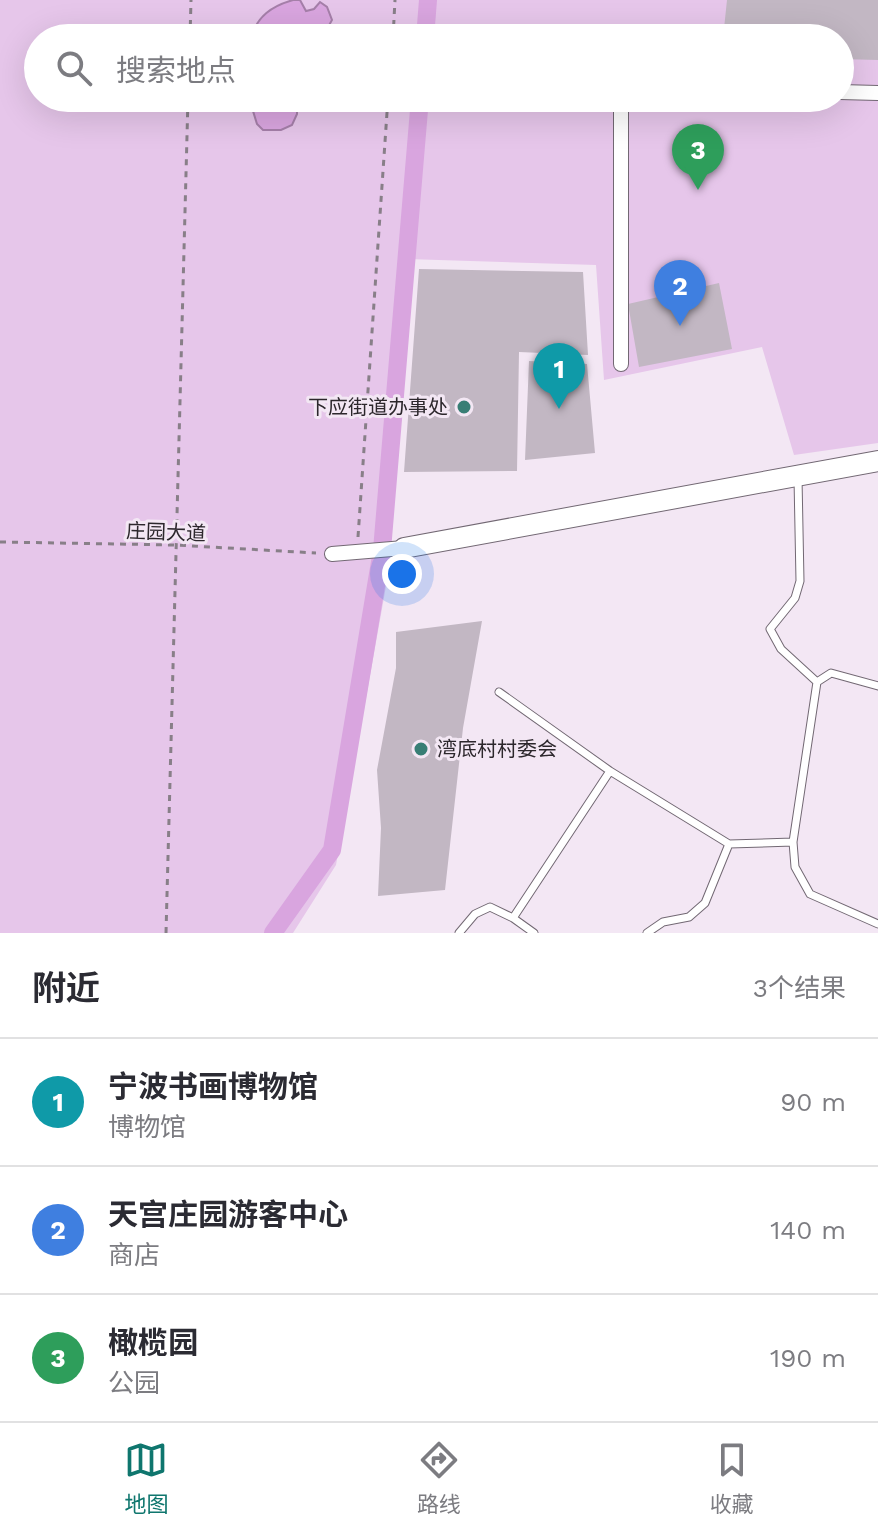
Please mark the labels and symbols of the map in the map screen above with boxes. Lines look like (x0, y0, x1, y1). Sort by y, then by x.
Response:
pin: 3 (672, 124, 724, 190)
pin: 2 (654, 260, 706, 326)
pin: 1 (533, 343, 585, 409)
place label: 下应街道办事处 (308, 395, 448, 419)
marker: 下应街道办事处 (455, 398, 473, 416)
street label: 庄园大道 (126, 519, 206, 545)
your location (382, 554, 422, 594)
place label: 湾底村村委会 (437, 737, 557, 761)
marker: 湾底村村委会 (412, 740, 430, 758)

